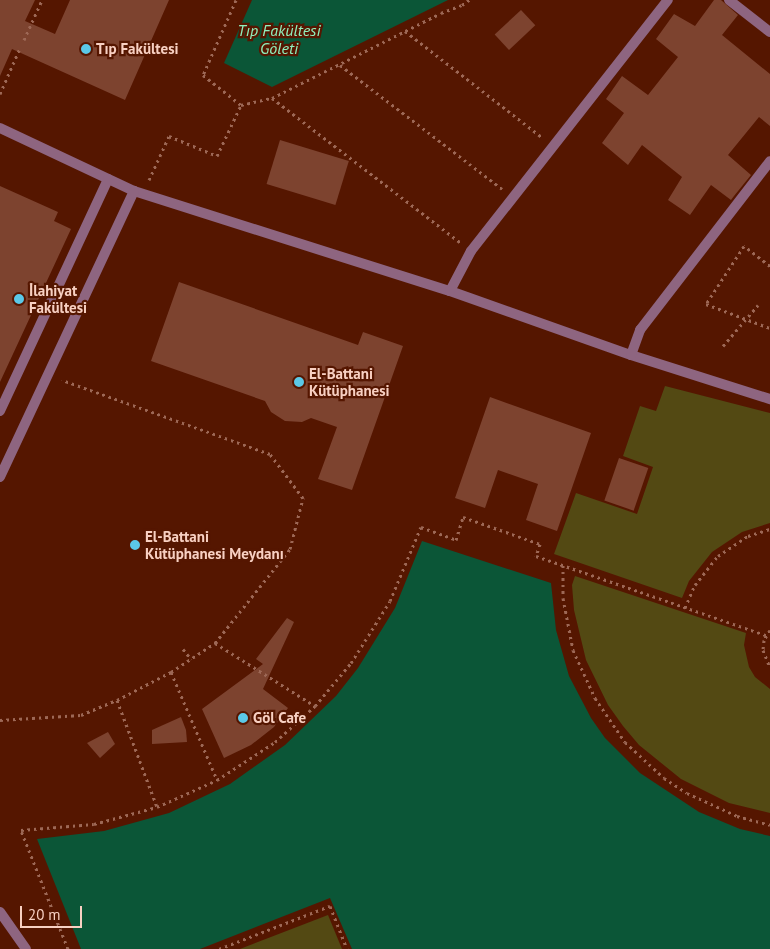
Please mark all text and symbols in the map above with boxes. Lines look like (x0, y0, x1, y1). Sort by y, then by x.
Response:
water label: Tıp Fakültesi Göleti (237, 20, 321, 58)
place label: Tıp Fakültesi (96, 40, 178, 58)
marker: Tıp Fakültesi (80, 43, 92, 55)
place label: İlahiyat Fakültesi (29, 281, 87, 316)
marker: İlahiyat Fakültesi (13, 293, 25, 305)
place label: El-Battani Kütüphanesi (309, 364, 390, 399)
marker: El-Battani Kütüphanesi (293, 376, 305, 388)
place label: El-Battani Kütüphanesi Meydanı (145, 527, 284, 562)
marker: El-Battani Kütüphanesi Meydanı (129, 539, 141, 551)
place label: Göl Cafe (253, 709, 306, 727)
marker: Göl Cafe (237, 712, 249, 724)
scale bar (22, 896, 85, 928)
text: 20 m (28, 905, 61, 924)

